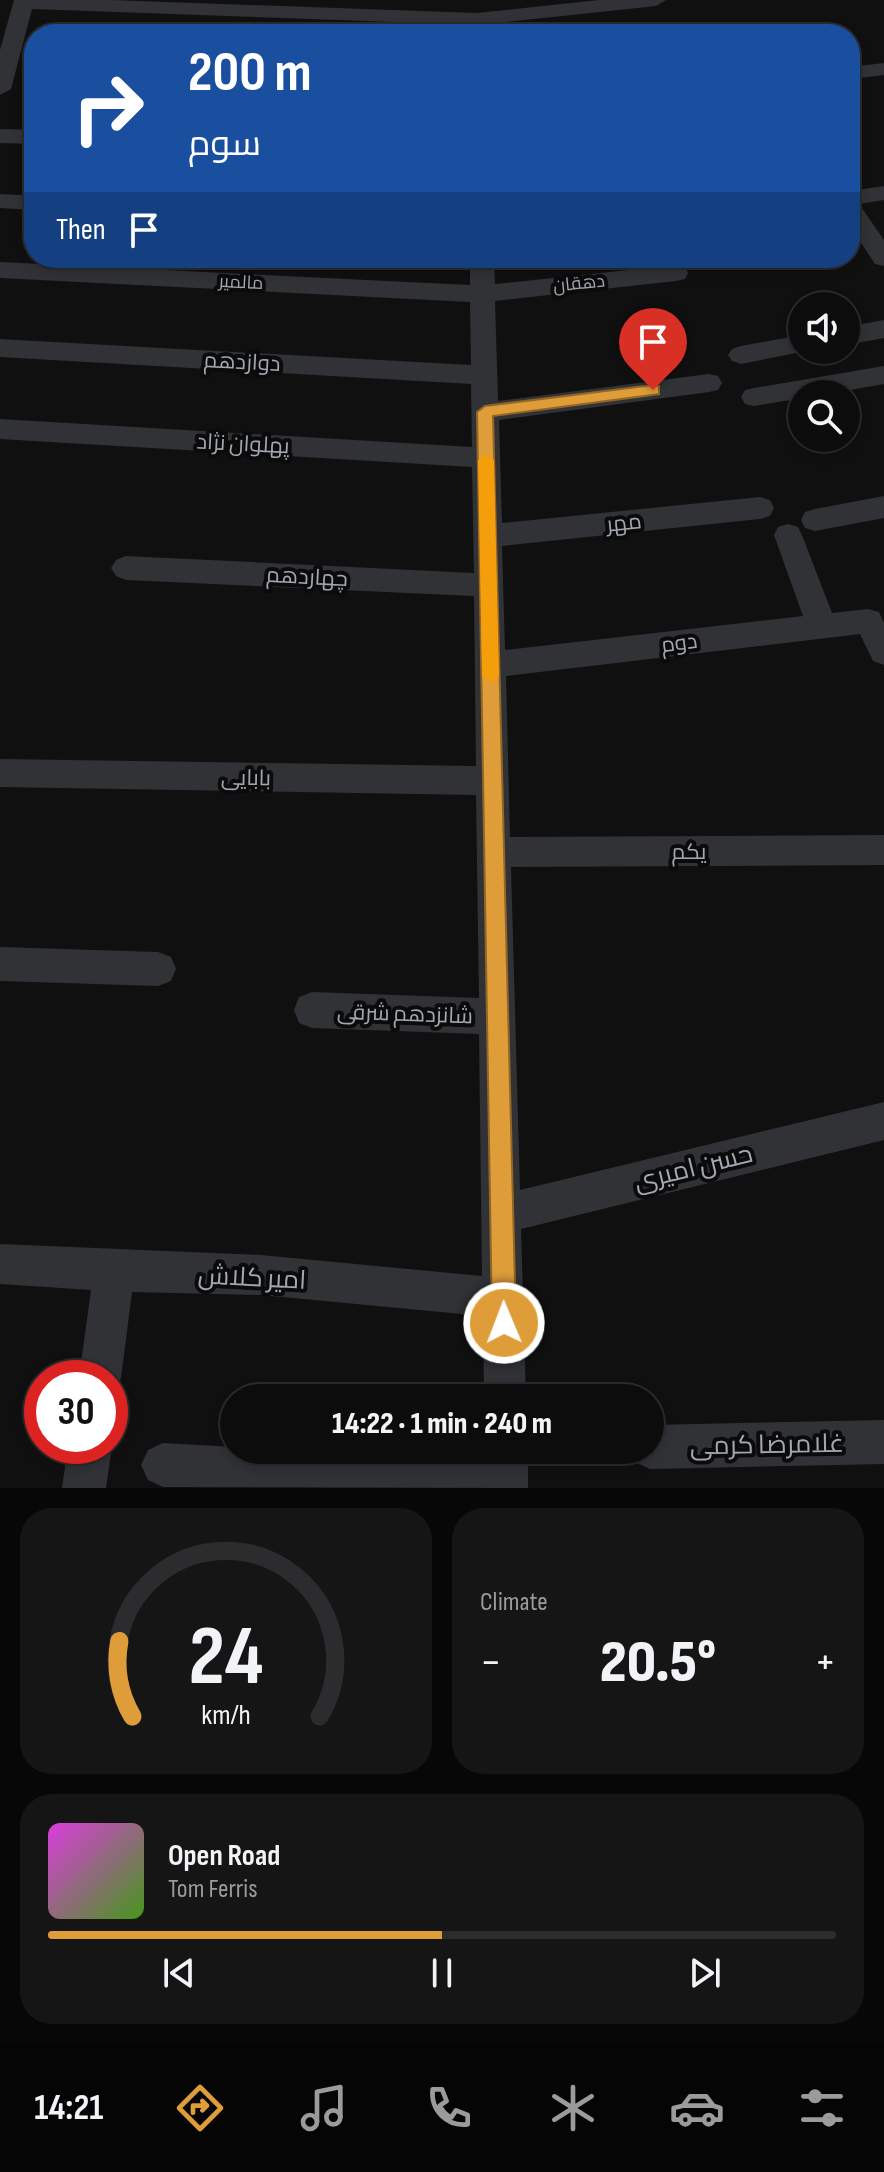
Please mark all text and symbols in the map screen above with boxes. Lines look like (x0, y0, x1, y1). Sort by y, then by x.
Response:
text: 200 m (188, 40, 312, 107)
icon: right (56, 56, 160, 160)
text: سوم (188, 123, 261, 166)
icon: arrive (122, 208, 166, 252)
text: Then (56, 212, 106, 248)
street label: دهقان (552, 270, 606, 297)
street label: مالمیر (217, 271, 264, 294)
map controls (788, 292, 860, 452)
button: sound (788, 292, 860, 364)
pin (619, 308, 687, 390)
icon: arrive (631, 320, 675, 364)
street label: دوازدهم (203, 347, 281, 379)
button: search (788, 380, 860, 452)
street label: پهلوان نژاد (196, 429, 290, 460)
street label: مهر (603, 508, 643, 539)
street label: چهاردهم (265, 562, 348, 594)
street label: دوم (659, 628, 699, 660)
street label: بابایی (221, 765, 271, 792)
street label: یکم (672, 839, 707, 867)
street label: شانزدهم شرقی (336, 999, 473, 1031)
street label: حسن امیری (631, 1139, 756, 1198)
street label: امیر کلاش (197, 1260, 307, 1297)
position arrow (462, 1281, 546, 1365)
speed limit sign: 30 (24, 1360, 128, 1464)
text: 14:22 · 1 min · 240 m (332, 1406, 552, 1442)
street label: غلامرضا کرمی (690, 1429, 844, 1462)
text: Climate (480, 1587, 548, 1618)
text: 24 (189, 1608, 263, 1708)
text: 20.5° (600, 1627, 716, 1699)
text: − (480, 1636, 502, 1689)
text: + (814, 1636, 836, 1689)
text: km/h (201, 1698, 251, 1733)
text: Open Road (168, 1838, 280, 1874)
text: Tom Ferris (168, 1874, 258, 1905)
icon: previous (157, 1951, 201, 1995)
icon: pause (420, 1951, 464, 1995)
icon: next (683, 1951, 727, 1995)
icon: directions (172, 2080, 228, 2136)
icon: music (296, 2080, 352, 2136)
icon: phone (421, 2080, 477, 2136)
icon: climate (545, 2080, 601, 2136)
icon: car (669, 2080, 725, 2136)
icon: filters (794, 2080, 850, 2136)
text: 14:21 (34, 2087, 103, 2130)

